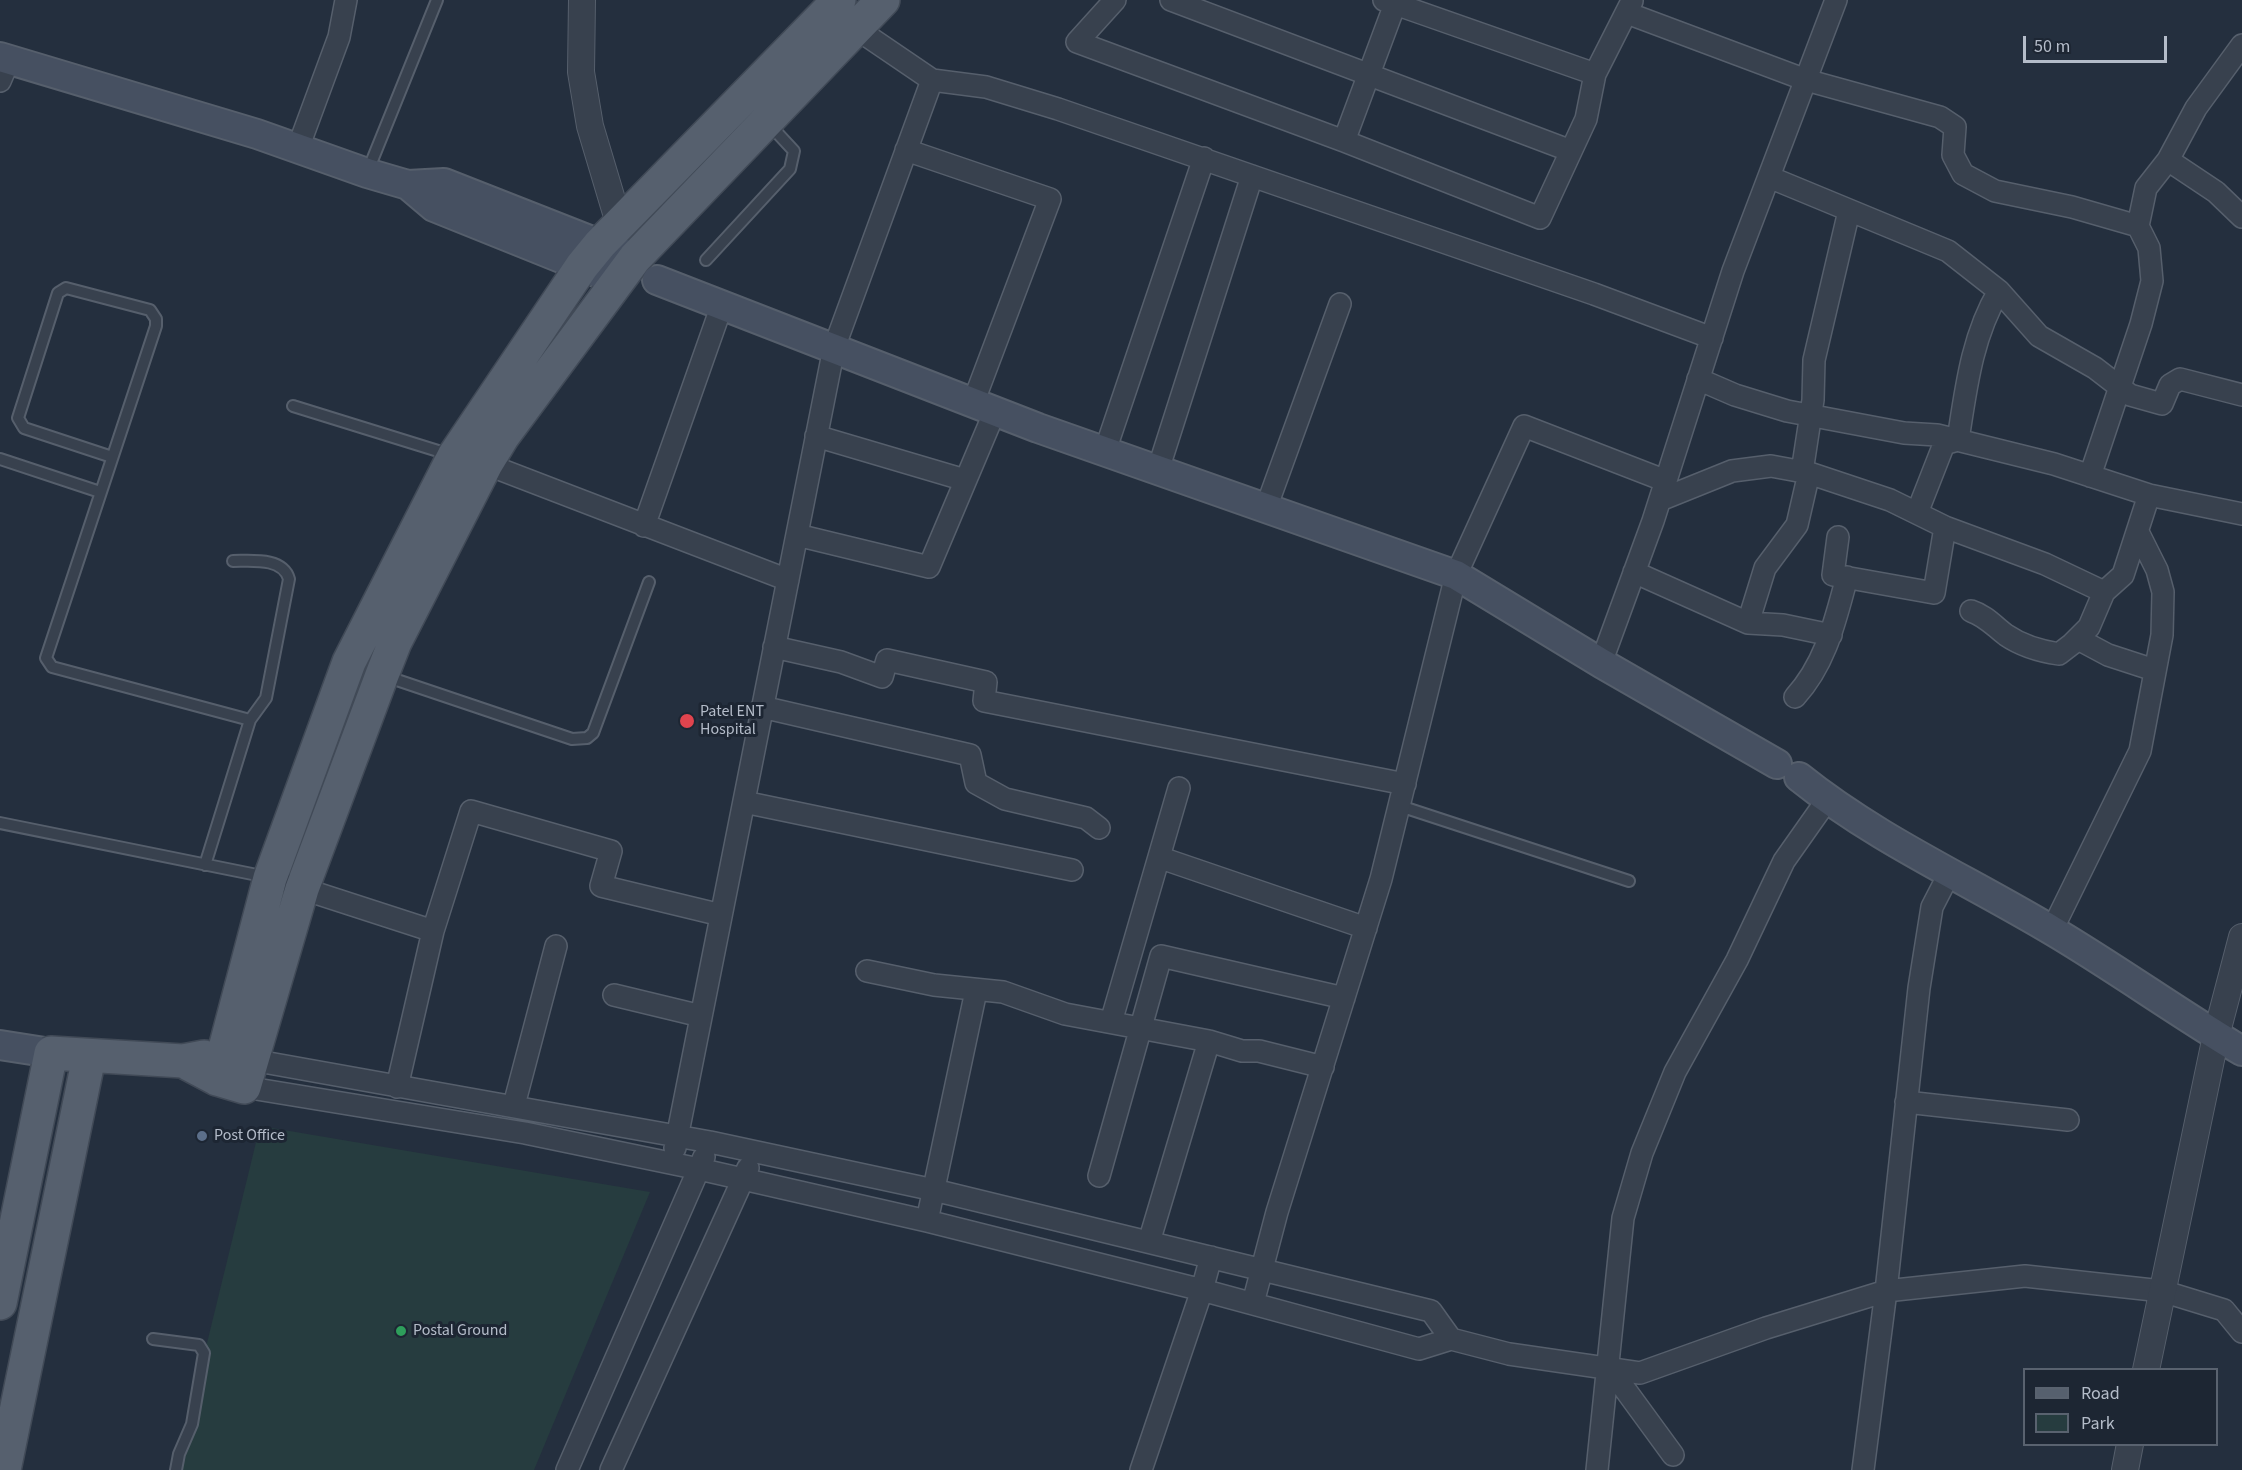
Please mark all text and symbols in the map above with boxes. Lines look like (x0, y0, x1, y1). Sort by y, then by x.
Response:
scale bar (2026, 24, 2170, 62)
text: 50 m (2034, 34, 2070, 59)
place label: Patel ENT Hospital (700, 702, 764, 740)
marker: Patel ENT Hospital (678, 712, 696, 730)
place label: Post Office (214, 1126, 285, 1146)
marker: Post Office (195, 1129, 209, 1143)
place label: Postal Ground (413, 1321, 507, 1341)
marker: Postal Ground (394, 1324, 408, 1338)
legend (2023, 1368, 2218, 1446)
text: Road (2081, 1381, 2120, 1406)
text: Park (2081, 1411, 2115, 1436)

